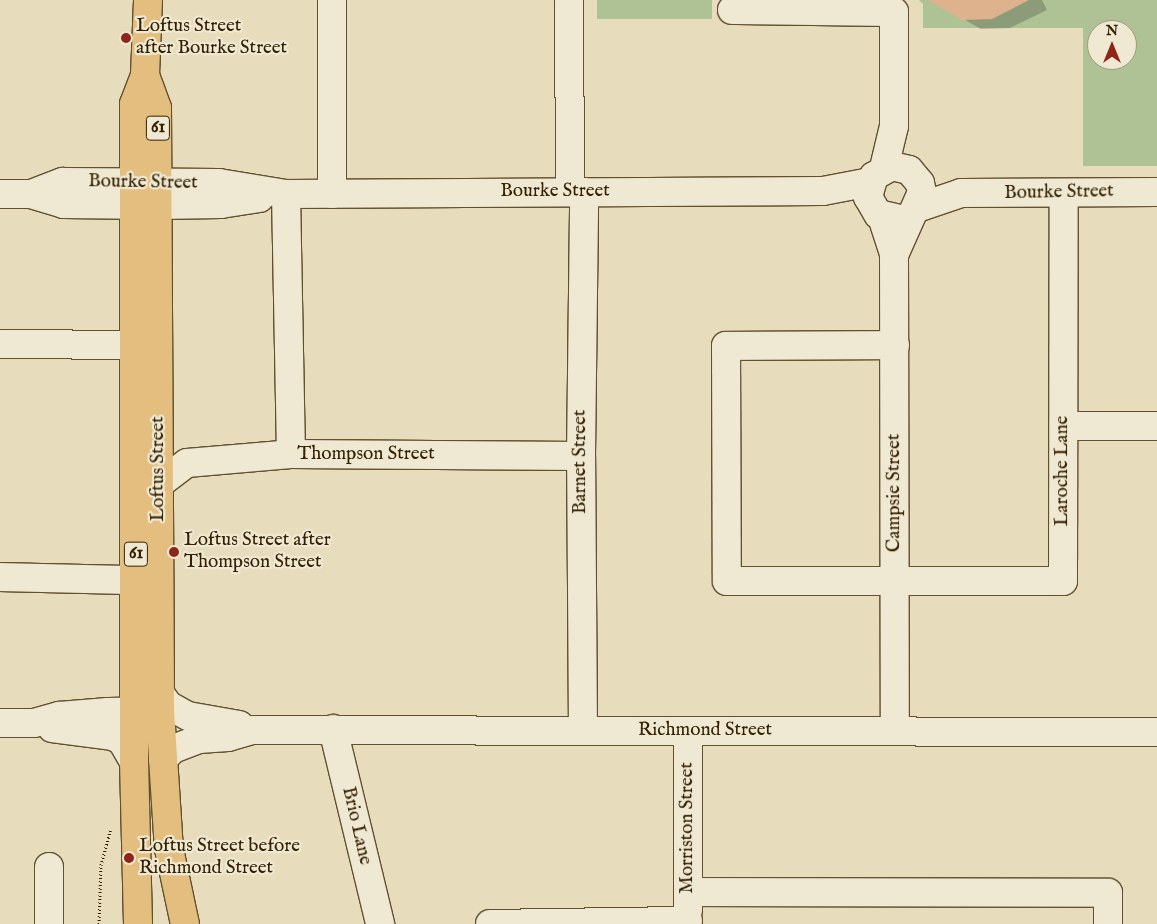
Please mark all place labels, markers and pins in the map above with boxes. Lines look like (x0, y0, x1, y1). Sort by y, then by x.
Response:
place label: Loftus Street after Bourke Street (136, 16, 287, 60)
marker: Loftus Street after Bourke Street (120, 32, 132, 44)
place label: Loftus Street after Thompson Street (184, 530, 331, 574)
marker: Loftus Street after Thompson Street (168, 546, 180, 558)
place label: Loftus Street before Richmond Street (139, 836, 300, 880)
marker: Loftus Street before Richmond Street (123, 852, 135, 864)

